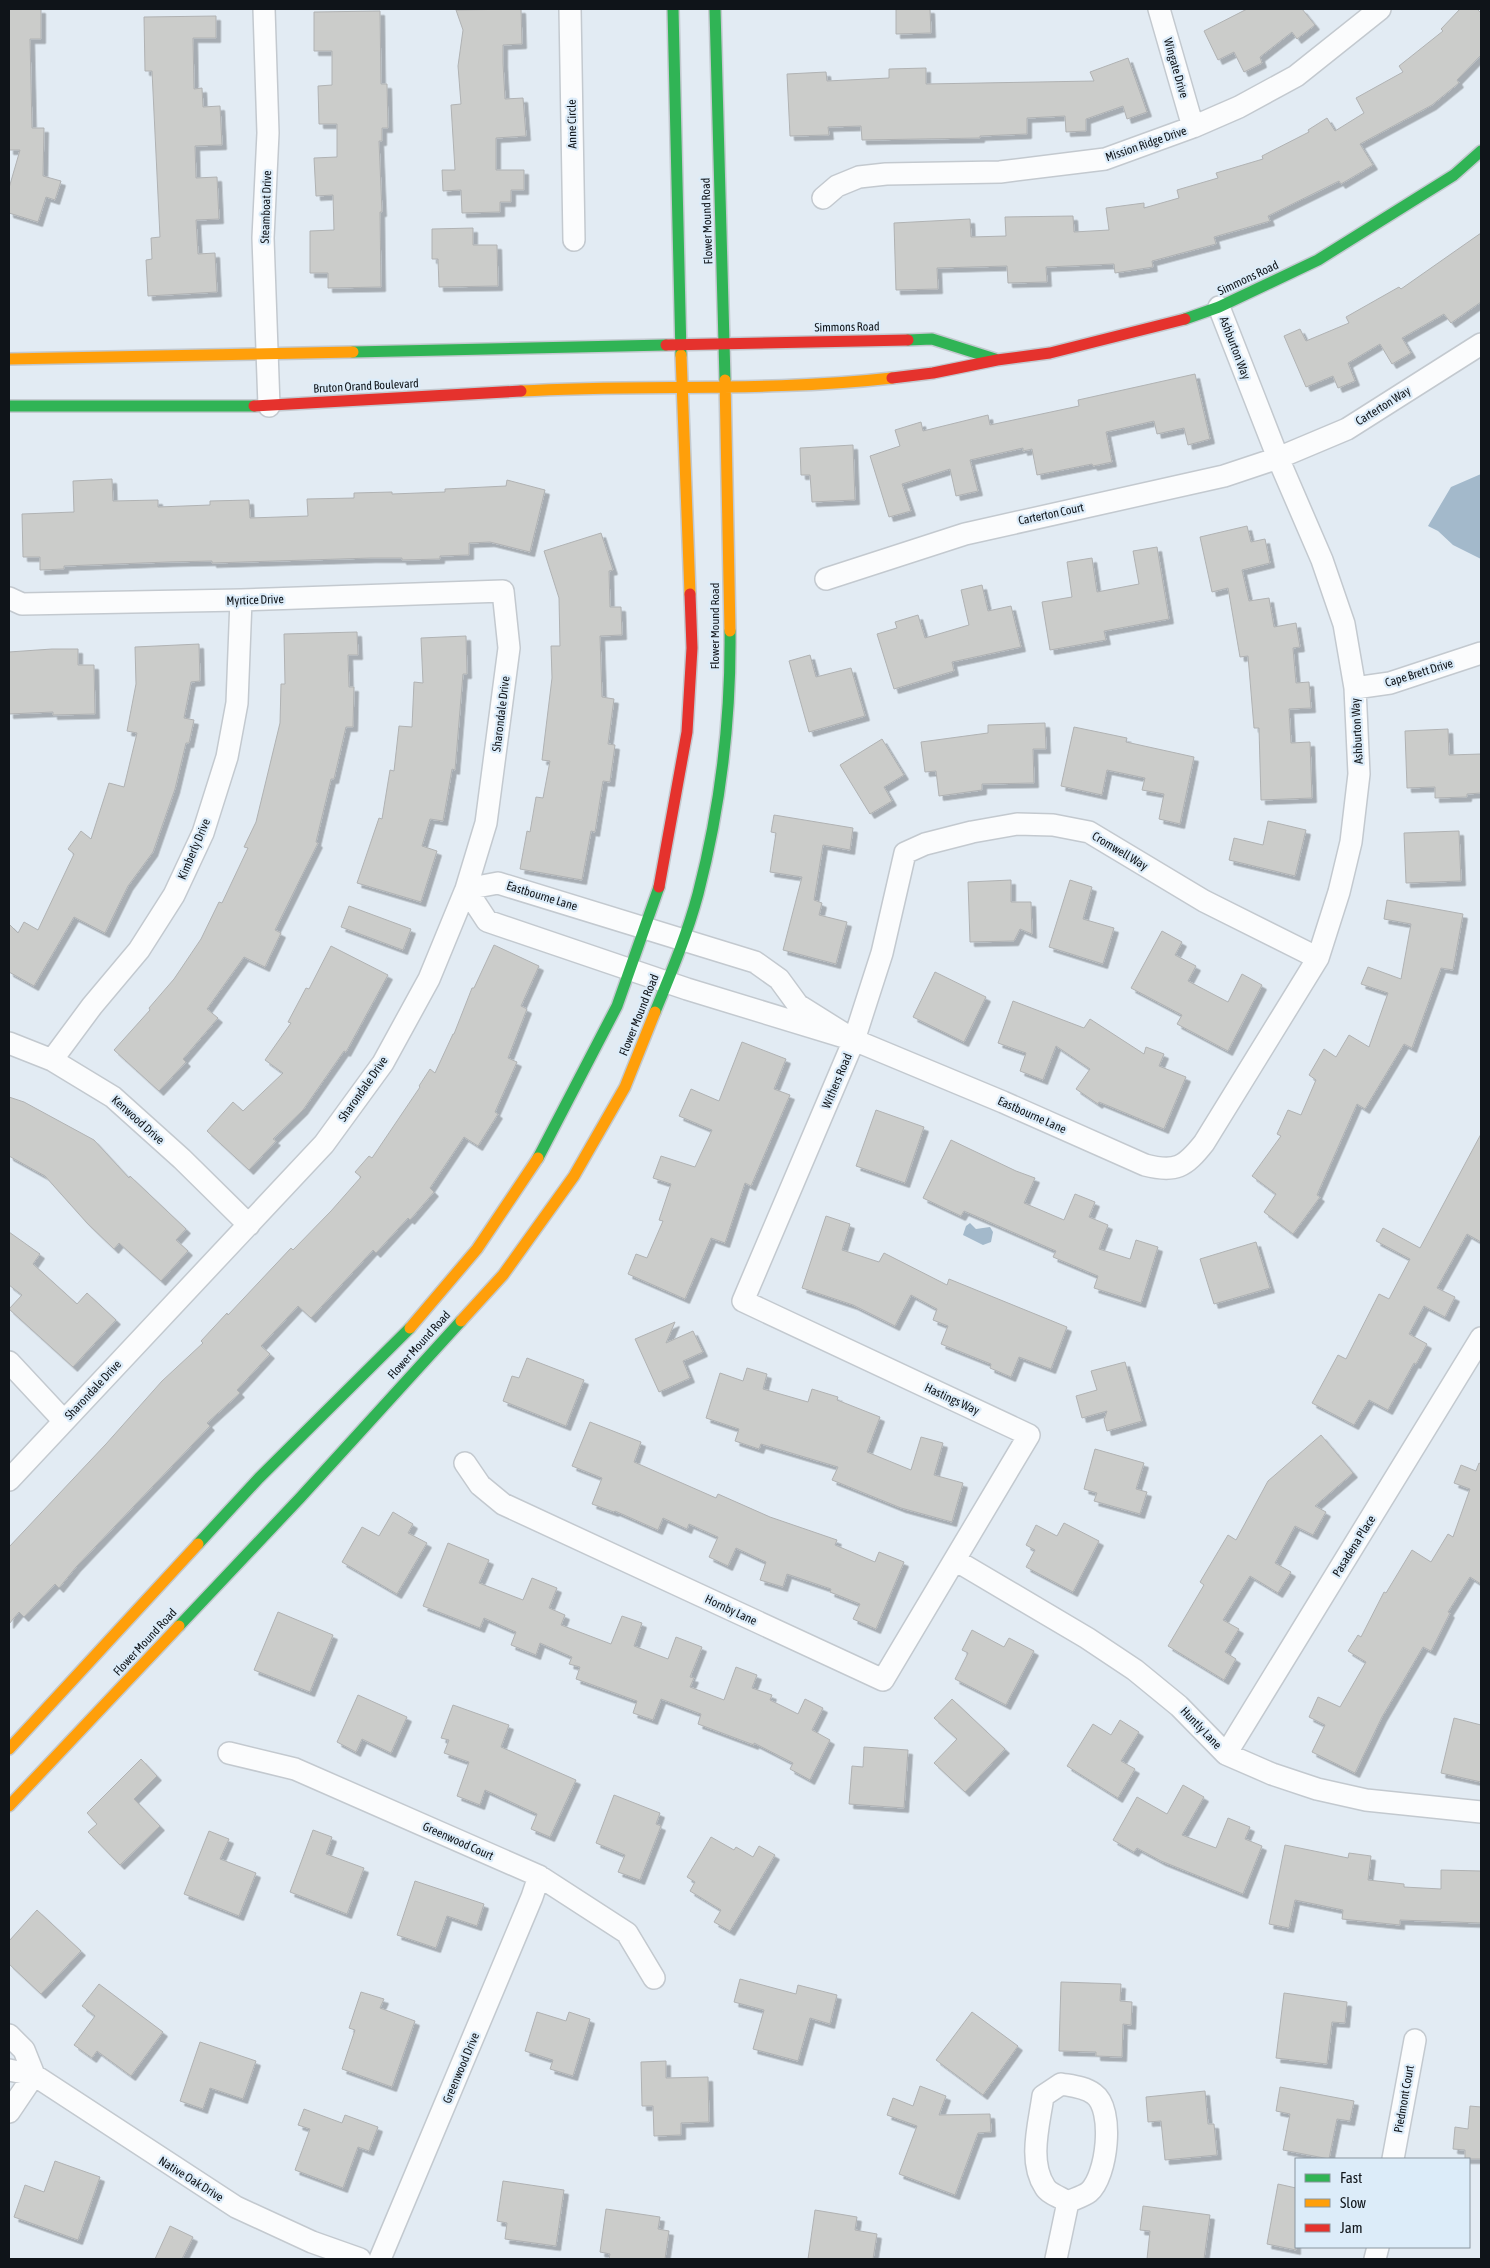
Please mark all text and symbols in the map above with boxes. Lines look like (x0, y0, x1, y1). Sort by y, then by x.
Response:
street label: Wingate Drive (1161, 37, 1191, 99)
street label: Anne Circle (565, 99, 579, 149)
street label: Mission Ridge Drive (1104, 124, 1188, 164)
street label: Steamboat Drive (258, 170, 274, 244)
street label: Flower Mound Road (698, 177, 716, 265)
street label: Simmons Road (1215, 258, 1281, 298)
street label: Ashburton Way (1217, 315, 1253, 381)
street label: Simmons Road (814, 319, 880, 335)
street label: Bruton Orand Boulevard (313, 376, 419, 396)
street label: Carterton Way (1353, 384, 1413, 428)
street label: Carterton Court (1017, 500, 1086, 528)
street label: Flower Mound Road (708, 583, 722, 669)
street label: Myrtice Drive (226, 592, 284, 608)
street label: Cape Brett Drive (1383, 656, 1455, 690)
street label: Sharondale Drive (489, 675, 513, 753)
street label: Ashburton Way (1348, 698, 1366, 764)
street label: Kimberly Drive (175, 816, 213, 882)
street label: Cromwell Way (1090, 829, 1150, 873)
street label: Eastbourne Lane (505, 879, 579, 913)
street label: Flower Mound Road (616, 972, 662, 1058)
street label: Withers Road (819, 1051, 855, 1111)
street label: Sharondale Drive (335, 1054, 391, 1124)
street label: Kenwood Drive (109, 1093, 167, 1147)
street label: Eastbourne Lane (996, 1094, 1068, 1136)
street label: Flower Mound Road (385, 1308, 453, 1382)
street label: Sharondale Drive (62, 1357, 124, 1423)
street label: Hastings Way (922, 1380, 982, 1418)
street label: Pasadena Place (1330, 1513, 1378, 1579)
street label: Hornby Lane (703, 1592, 759, 1628)
street label: Flower Mound Road (110, 1606, 180, 1678)
street label: Huntly Lane (1177, 1704, 1225, 1752)
street label: Greenwood Court (420, 1819, 496, 1863)
street label: Greenwood Drive (440, 2031, 482, 2105)
street label: Piedmont Court (1391, 2064, 1417, 2134)
street label: Native Oak Drive (156, 2154, 226, 2204)
legend (1295, 2158, 1470, 2248)
text: Fast (1340, 2169, 1362, 2186)
text: Slow (1340, 2194, 1366, 2211)
text: Jam (1340, 2219, 1363, 2236)

